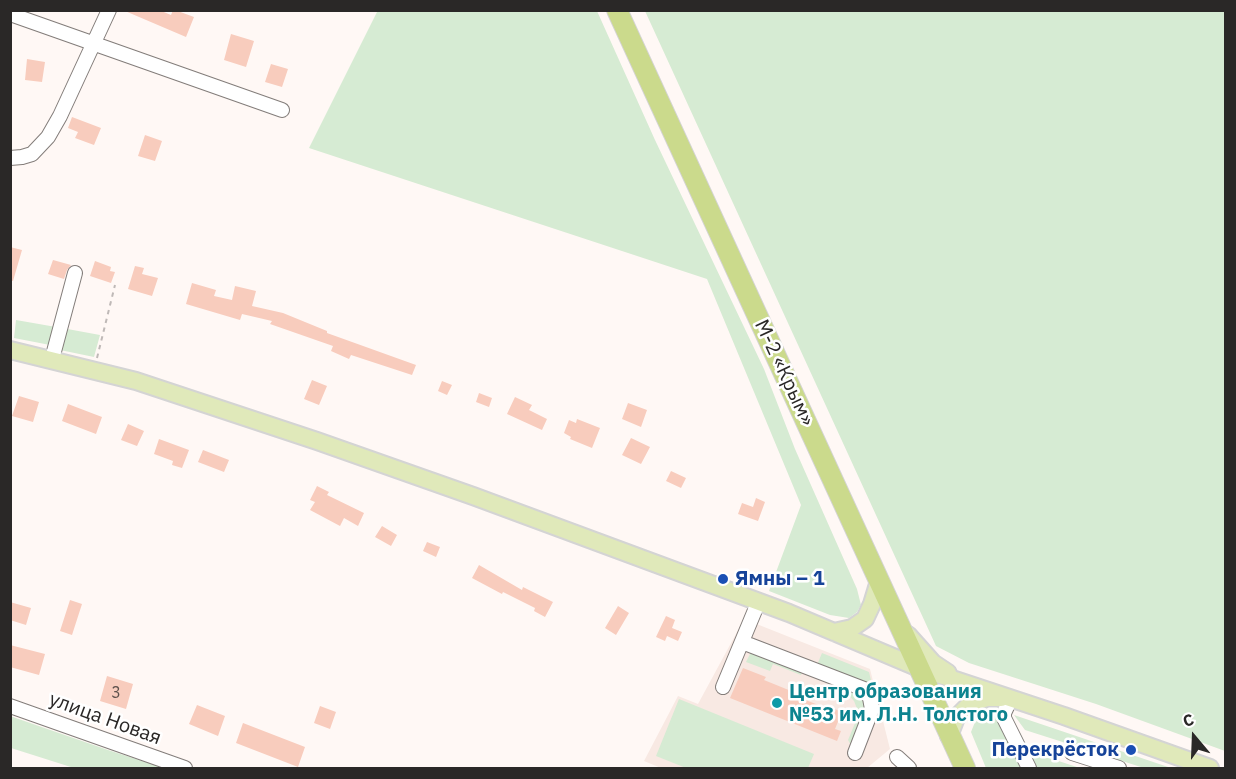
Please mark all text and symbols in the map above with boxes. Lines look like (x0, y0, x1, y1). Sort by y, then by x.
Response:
street label: М-2 «Крым» (749, 316, 819, 430)
place label: Ямны – 1 (735, 567, 825, 591)
marker: Ямны – 1 (716, 572, 730, 586)
place label: Центр образования №53 им. Л.Н. Толстого (789, 680, 1008, 727)
house number: 3 (111, 683, 121, 703)
street label: улица Новая (46, 688, 164, 750)
marker: Центр образования №53 им. Л.Н. Толстого (770, 696, 784, 710)
north arrow (1164, 707, 1224, 767)
text: С (1180, 709, 1196, 731)
place label: Перекрёсток (992, 738, 1119, 762)
marker: Перекрёсток (1124, 743, 1138, 757)

